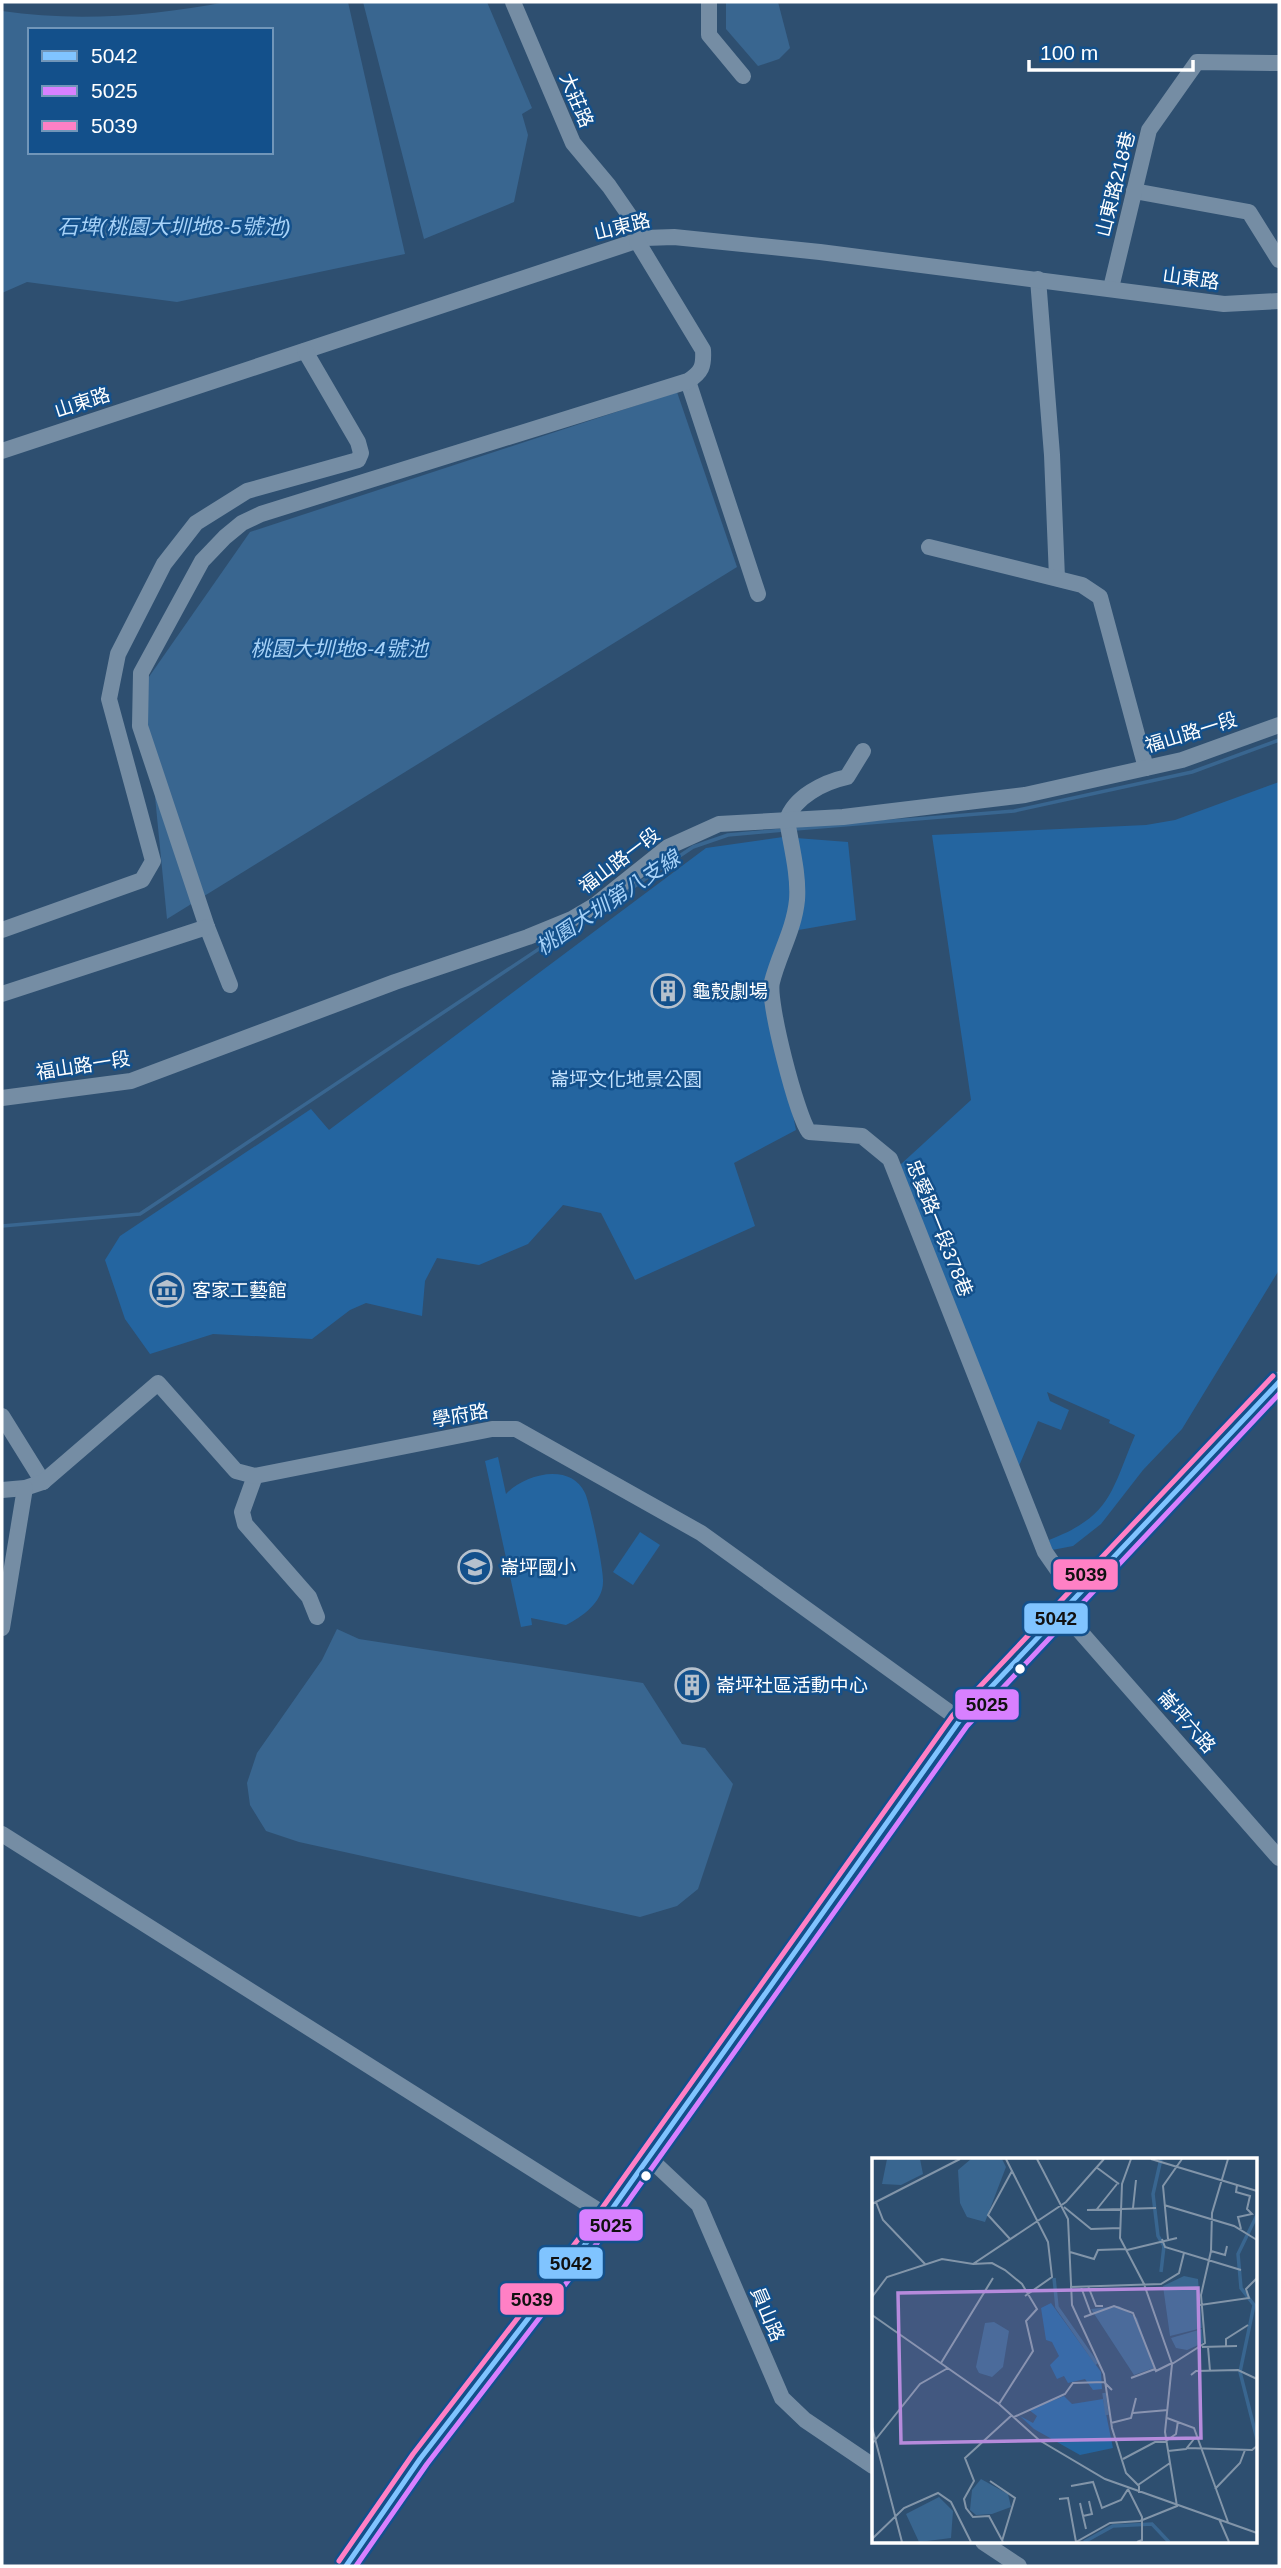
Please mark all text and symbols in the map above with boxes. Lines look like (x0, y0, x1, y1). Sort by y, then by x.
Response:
legend (28, 28, 273, 154)
scale bar (1029, 28, 1194, 72)
text: 100 m (1040, 41, 1098, 64)
text: 5042 (91, 44, 138, 67)
street label: 大莊路 (556, 70, 597, 131)
text: 5025 (91, 79, 138, 102)
text: 5039 (91, 114, 138, 137)
street label: 山東路218巷 (1092, 129, 1139, 239)
street label: 山東路 (592, 209, 652, 244)
water label: 石埤(桃園大圳地8-5號池) (57, 215, 291, 238)
street label: 山東路 (1161, 264, 1221, 293)
street label: 山東路 (52, 384, 113, 421)
water label: 桃園大圳地8-4號池 (250, 637, 430, 660)
street label: 福山路一段 (1143, 709, 1240, 756)
street label: 福山路一段 (575, 823, 664, 897)
water label: 桃園大圳第八支線 (532, 845, 685, 959)
building icon: 龜殼劇場 (649, 972, 687, 1010)
place label: 龜殼劇場 (692, 981, 768, 1002)
street label: 福山路一段 (35, 1048, 132, 1083)
park label: 崙坪文化地景公園 (550, 1069, 702, 1090)
street label: 忠愛路一段378巷 (903, 1157, 977, 1300)
museum icon: 客家工藝館 (148, 1271, 186, 1309)
place label: 客家工藝館 (192, 1280, 287, 1301)
street label: 學府路 (430, 1400, 490, 1431)
school or university icon: 崙坪國小 (456, 1548, 494, 1586)
place label: 崙坪國小 (500, 1557, 576, 1578)
line badge: 5039 (1052, 1558, 1119, 1591)
text: 5039 (1065, 1564, 1107, 1585)
line badge: 5042 (1023, 1602, 1089, 1635)
text: 5042 (1035, 1608, 1077, 1629)
unlabelled marker (1013, 1662, 1027, 1676)
building icon: 崙坪社區活動中心 (673, 1666, 711, 1704)
place label: 崙坪社區活動中心 (716, 1675, 868, 1696)
street label: 崙坪六路 (1154, 1686, 1219, 1757)
line badge: 5025 (954, 1688, 1020, 1721)
text: 5025 (966, 1694, 1009, 1715)
inset map (872, 2158, 1256, 2544)
unlabelled marker (639, 2169, 653, 2183)
line badge: 5025 (578, 2208, 644, 2242)
text: 5025 (590, 2215, 633, 2236)
line badge: 5042 (538, 2246, 604, 2280)
text: 5042 (550, 2253, 592, 2274)
line badge: 5039 (499, 2282, 565, 2316)
street label: 員山路 (747, 2284, 788, 2345)
text: 5039 (511, 2289, 553, 2310)

